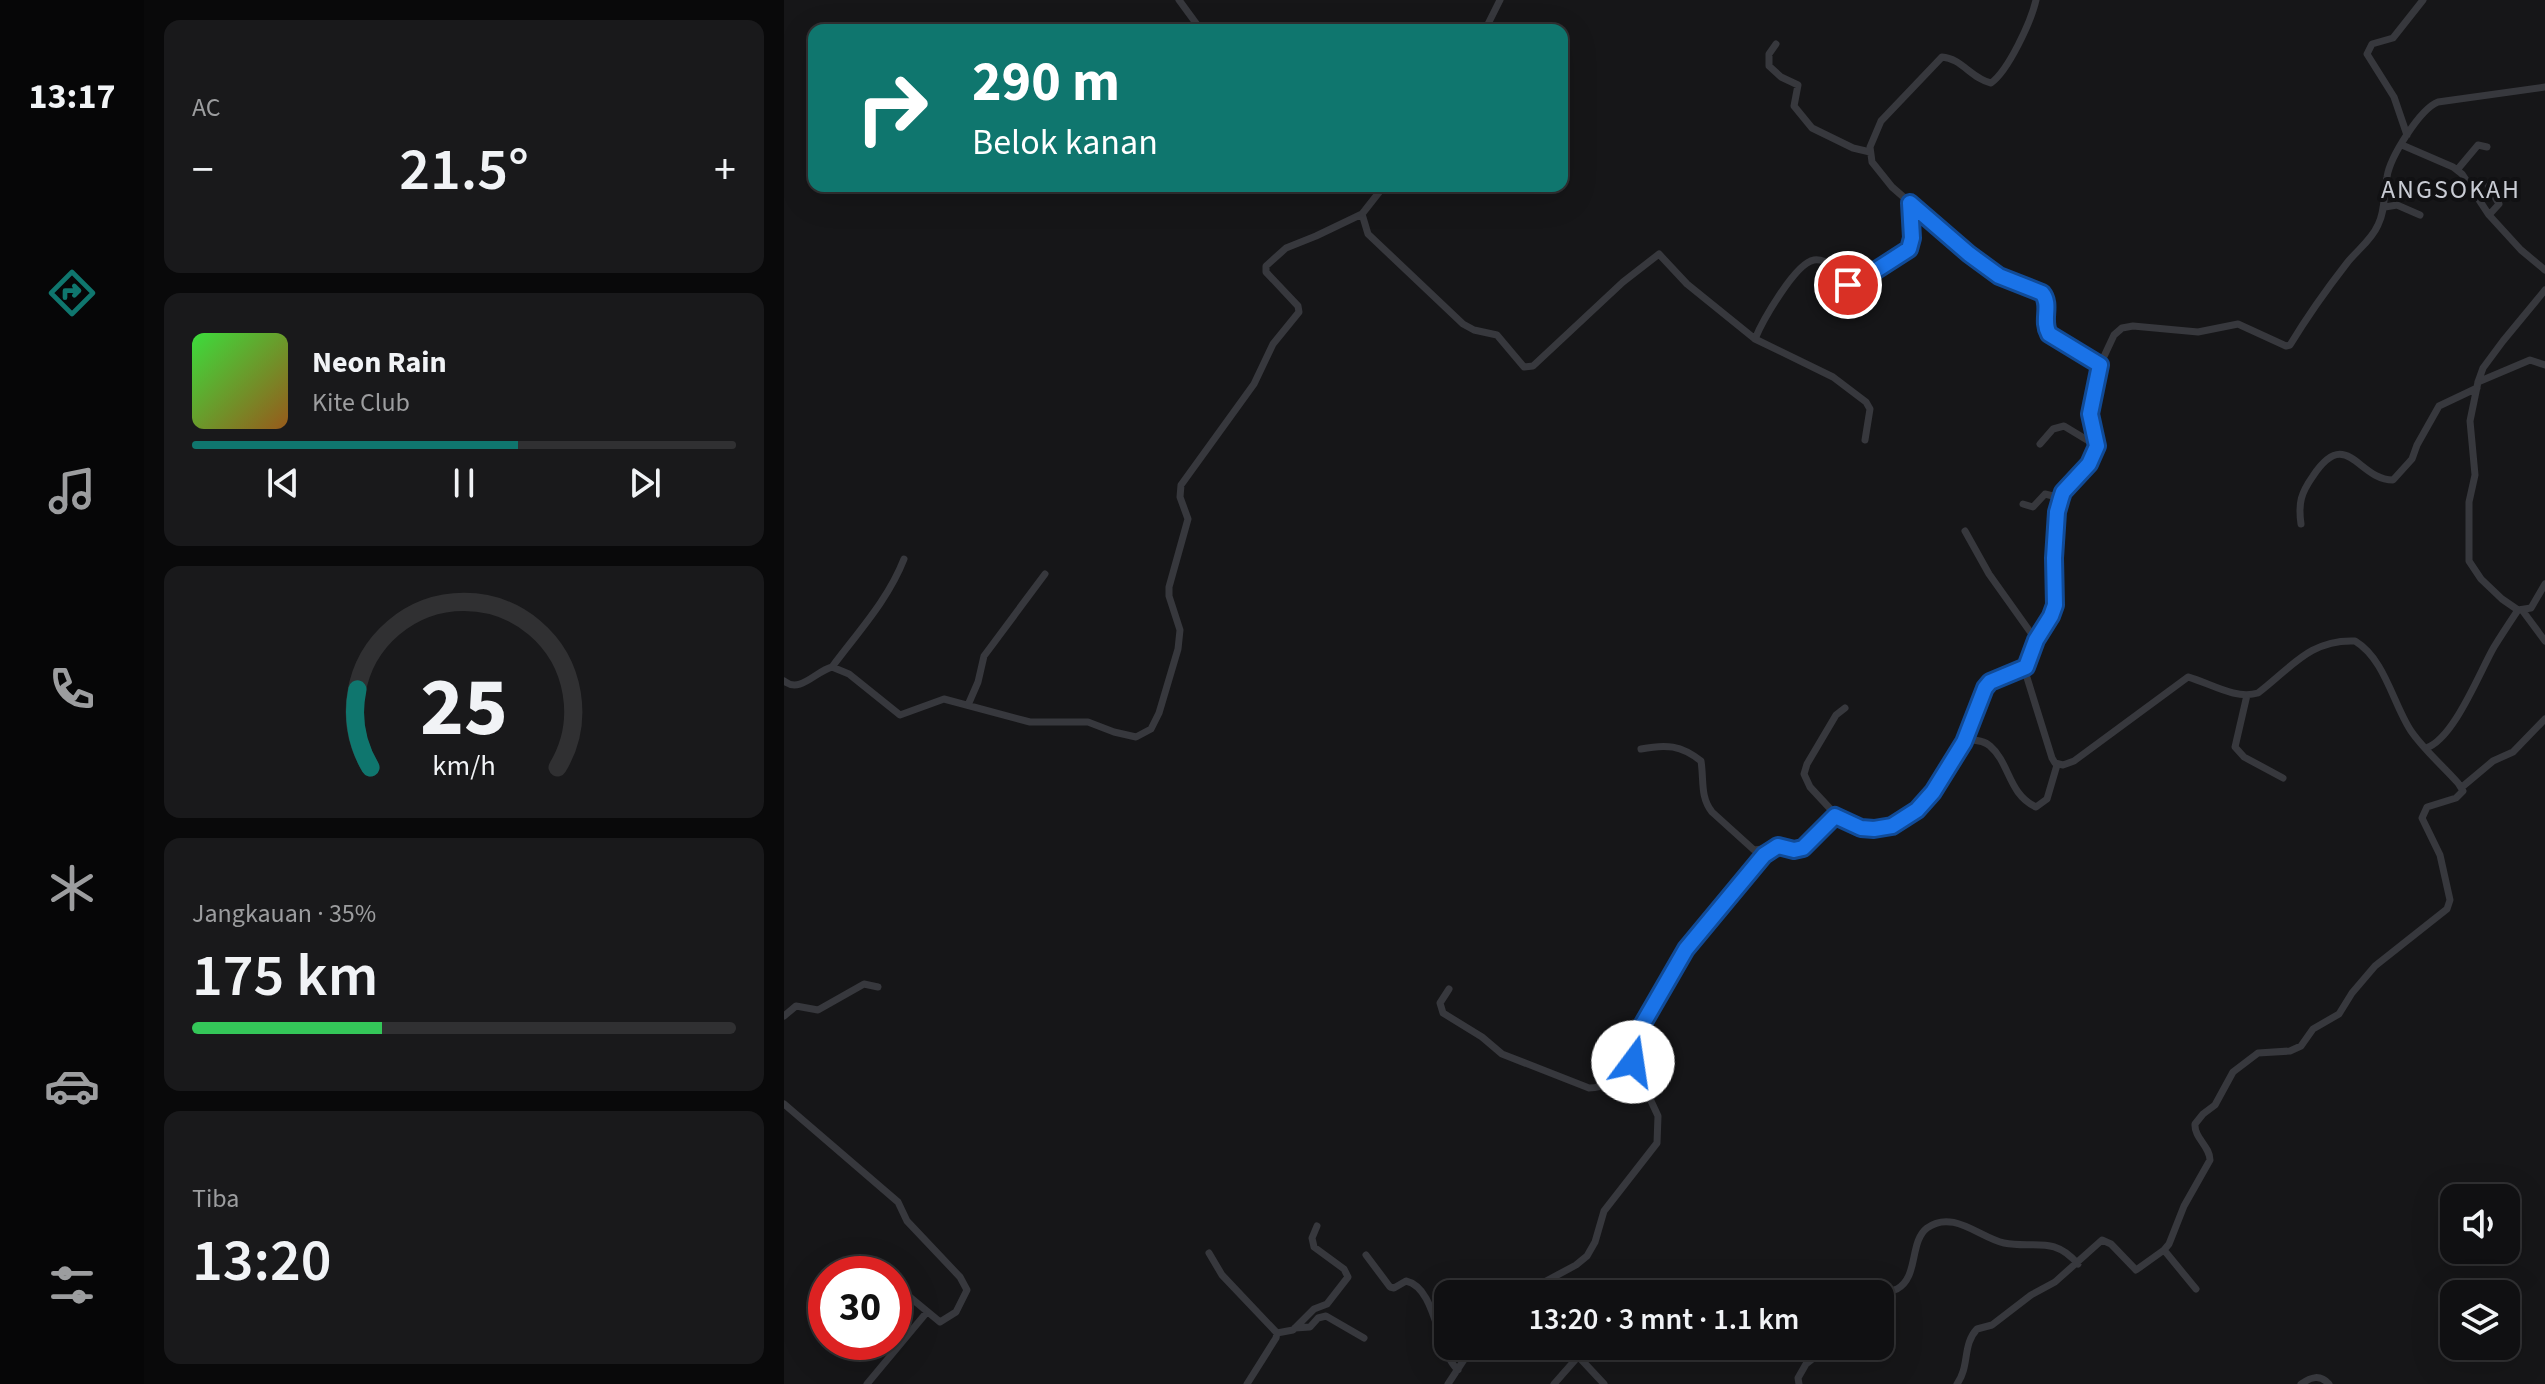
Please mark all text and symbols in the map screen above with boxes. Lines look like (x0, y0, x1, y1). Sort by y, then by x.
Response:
text: 290 m (972, 43, 1120, 122)
icon: right (840, 56, 944, 160)
text: 13:17 (29, 71, 115, 122)
text: AC (192, 89, 221, 126)
text: Belok kanan (972, 117, 1158, 168)
text: 21.5° (399, 128, 529, 213)
text: − (192, 139, 214, 202)
text: + (714, 139, 736, 202)
district label: ANGSOKAH (2381, 171, 2521, 208)
pin (1814, 251, 1882, 319)
icon: arrive (1826, 263, 1870, 307)
icon: directions (44, 265, 100, 321)
text: Neon Rain (312, 341, 447, 384)
text: Kite Club (312, 384, 410, 421)
icon: previous (261, 461, 305, 505)
icon: pause (442, 461, 486, 505)
icon: next (623, 461, 667, 505)
icon: music (44, 463, 100, 519)
text: 25 (420, 649, 508, 767)
icon: phone (44, 661, 100, 717)
text: km/h (432, 746, 496, 786)
icon: climate (44, 860, 100, 916)
text: Jangkauan · 35% (192, 895, 376, 932)
text: 175 km (192, 934, 378, 1019)
position arrow (1591, 1020, 1675, 1104)
icon: car (44, 1058, 100, 1114)
text: Tiba (192, 1180, 239, 1217)
map controls (2440, 1184, 2520, 1360)
button: sound (2440, 1184, 2520, 1264)
text: 13:20 (192, 1219, 332, 1304)
speed limit sign: 30 (808, 1256, 912, 1360)
icon: filters (44, 1257, 100, 1313)
button: layers (2440, 1280, 2520, 1360)
text: 13:20 · 3 mnt · 1.1 km (1529, 1298, 1799, 1341)

